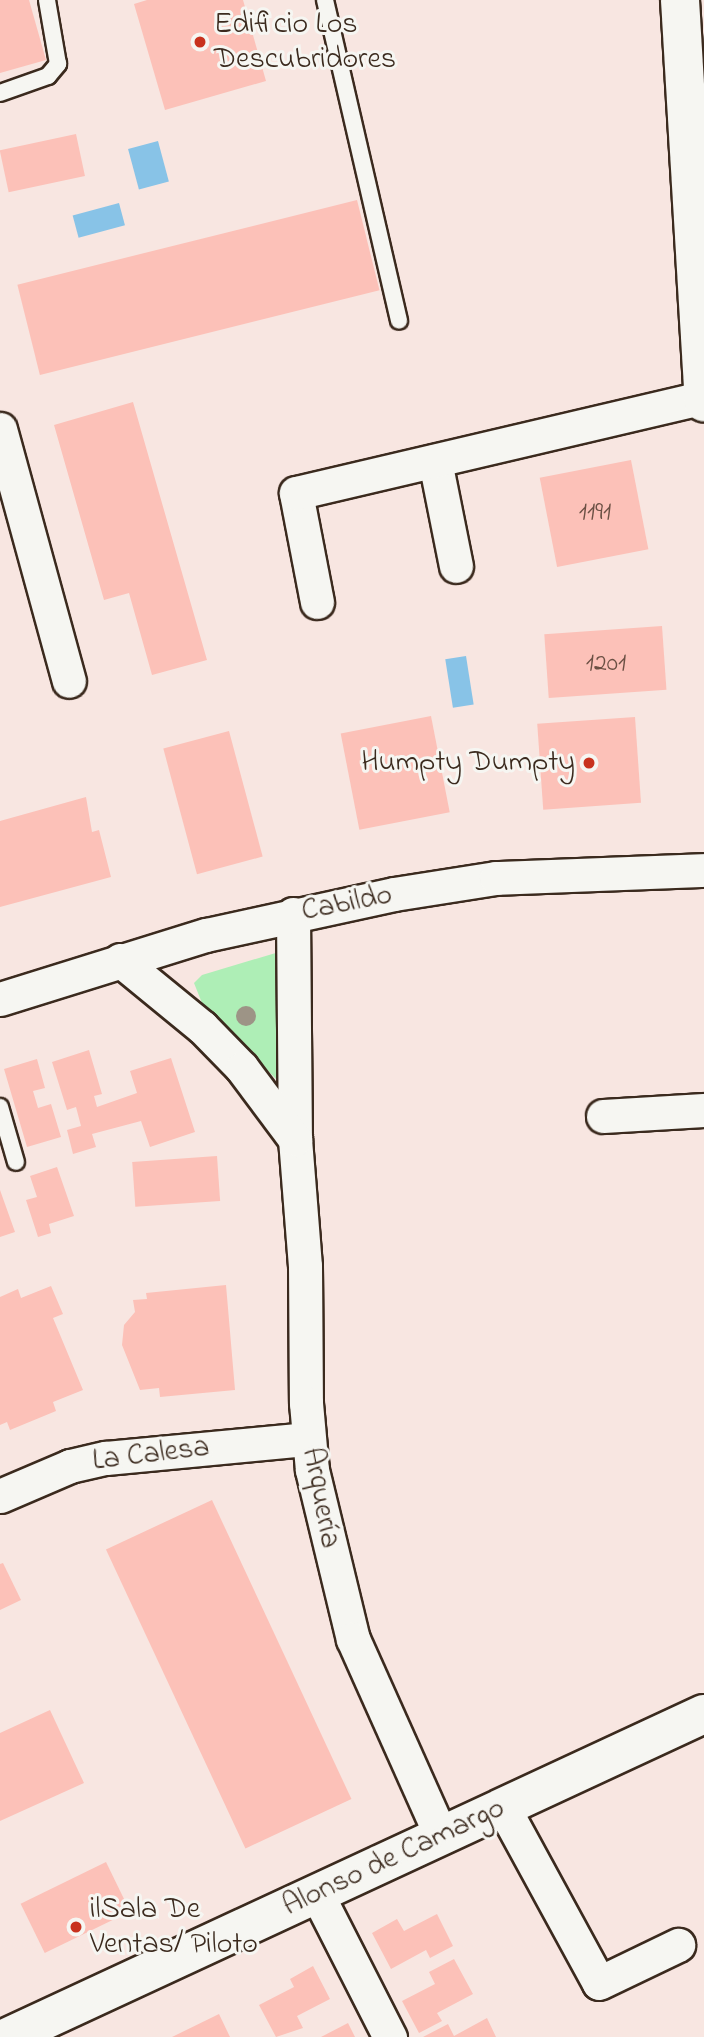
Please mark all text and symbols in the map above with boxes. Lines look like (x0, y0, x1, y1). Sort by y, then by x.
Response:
place label: Edificio Los Descubridores (214, 7, 396, 78)
marker: Edificio Los Descubridores (192, 34, 208, 50)
house number: 1191 (579, 498, 611, 530)
house number: 1201 (586, 649, 626, 681)
place label: Humpty Dumpty (361, 745, 575, 781)
marker: Humpty Dumpty (581, 755, 597, 771)
street label: Cabildo (299, 878, 395, 930)
street label: La Calesa (91, 1430, 211, 1480)
street label: Arquería (293, 1445, 347, 1551)
street label: Alonso de Camargo (277, 1791, 511, 1925)
place label: ilSala De Ventas/ Piloto (90, 1892, 258, 1962)
marker: ilSala De Ventas/ Piloto (68, 1919, 84, 1935)

